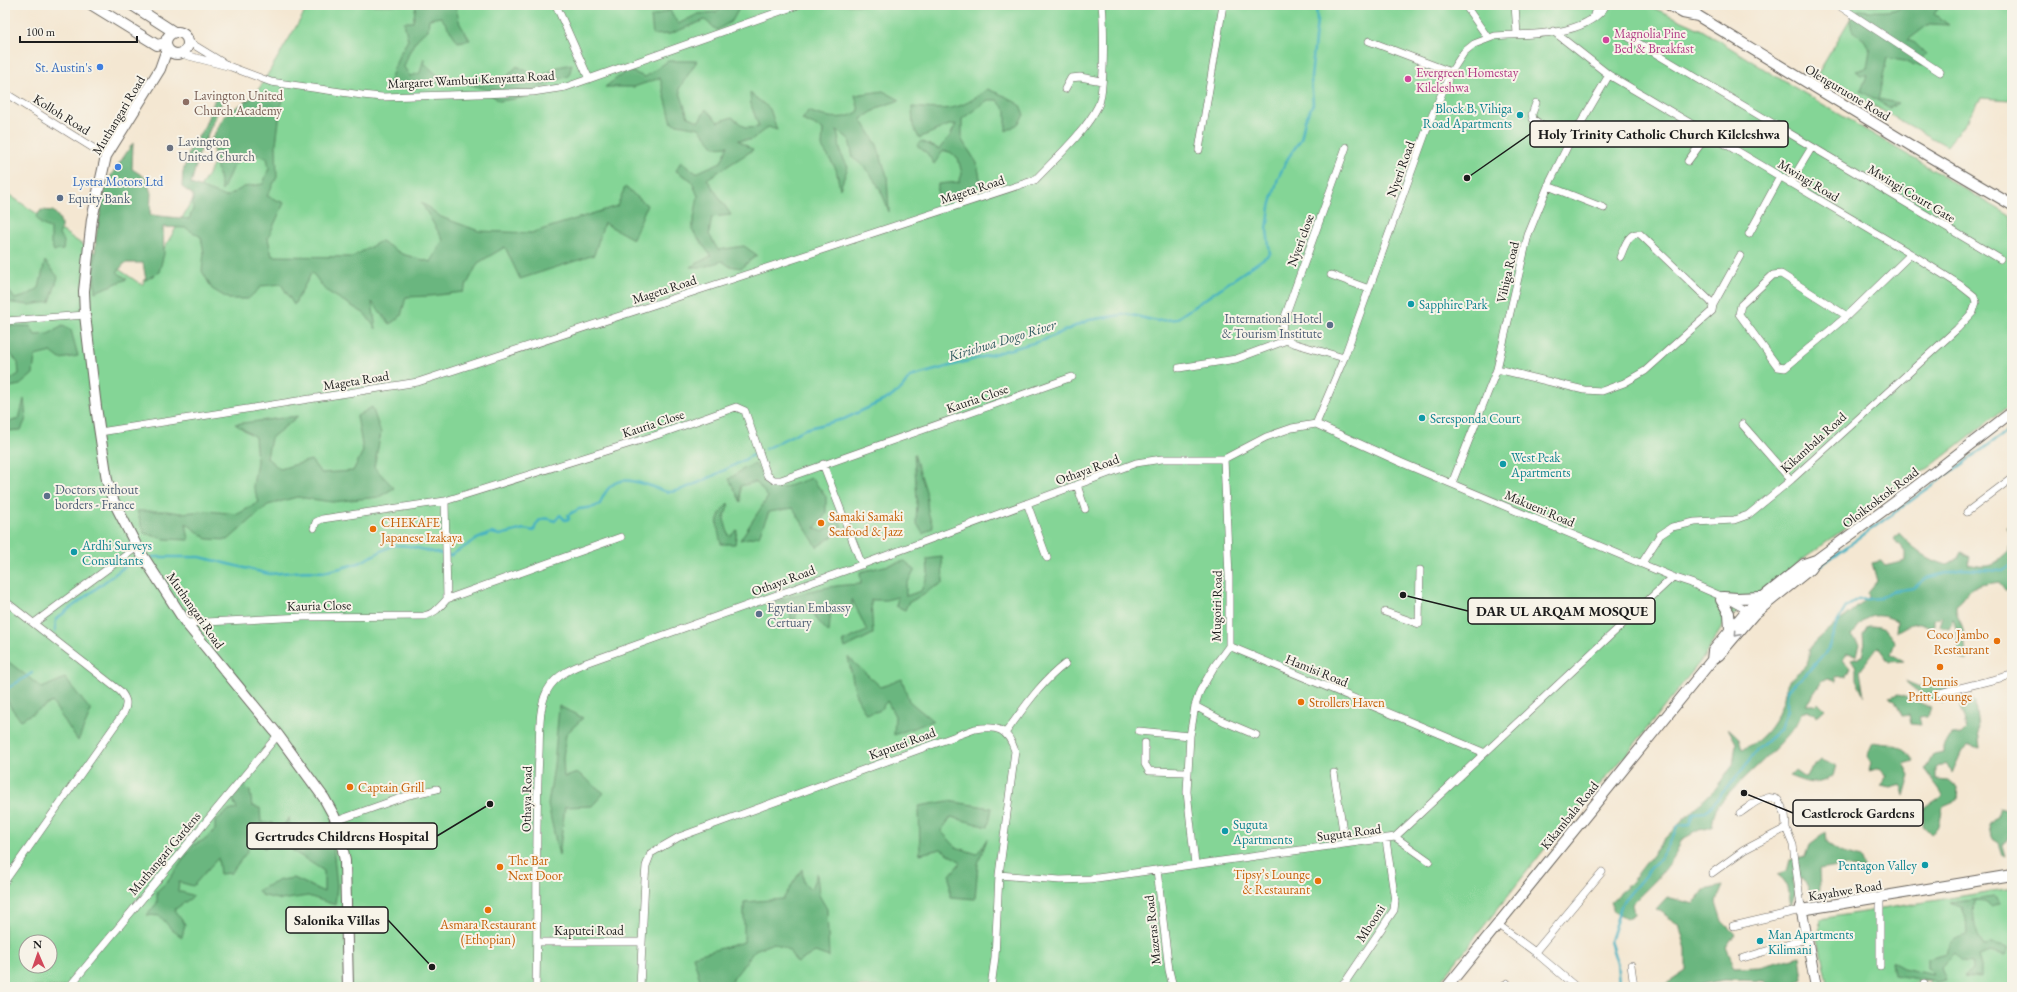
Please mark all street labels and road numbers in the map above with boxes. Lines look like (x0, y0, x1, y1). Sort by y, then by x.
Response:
street label: Olenguruone Road (1802, 60, 1894, 125)
street label: Margaret Wambui Kenyatta Road (387, 67, 555, 92)
street label: Muthangari Road (88, 72, 149, 158)
street label: Kolloh Road (30, 90, 94, 139)
street label: Nyeri Road (1383, 139, 1419, 199)
street label: Mwingi Road (1775, 155, 1843, 206)
street label: Mwingi Court Gate (1865, 161, 1959, 226)
street label: Mageta Road (938, 171, 1007, 208)
street label: Nyeri close (1283, 211, 1318, 269)
street label: Vihiga Road (1492, 239, 1523, 304)
street label: Mageta Road (630, 271, 699, 308)
street label: Mageta Road (322, 367, 391, 394)
street label: Kauria Close (944, 380, 1010, 417)
street label: Kauria Close (620, 405, 686, 441)
street label: Kikambala Road (1777, 408, 1850, 477)
street label: Othaya Road (1053, 450, 1122, 489)
street label: Oloiktoktok Road (1839, 463, 1922, 532)
street label: Makueni Road (1502, 486, 1578, 531)
street label: Othaya Road (749, 561, 818, 600)
street label: Muthangari Road (163, 569, 228, 652)
street label: Mugoiri Road (1207, 570, 1226, 642)
street label: Kauria Close (287, 596, 351, 615)
street label: Hamisi Road (1283, 650, 1351, 691)
street label: Kaputei Road (866, 723, 938, 763)
street label: Othaya Road (517, 765, 536, 832)
street label: Kikambala Road (1537, 777, 1602, 853)
street label: Muthangari Gardens (124, 808, 204, 899)
street label: Suguta Road (1316, 820, 1383, 845)
street label: Kayahwe Road (1807, 876, 1884, 905)
street label: Mazeras Road (1140, 894, 1165, 966)
street label: Mbooni (1352, 901, 1389, 945)
street label: Kaputei Road (554, 922, 624, 939)

